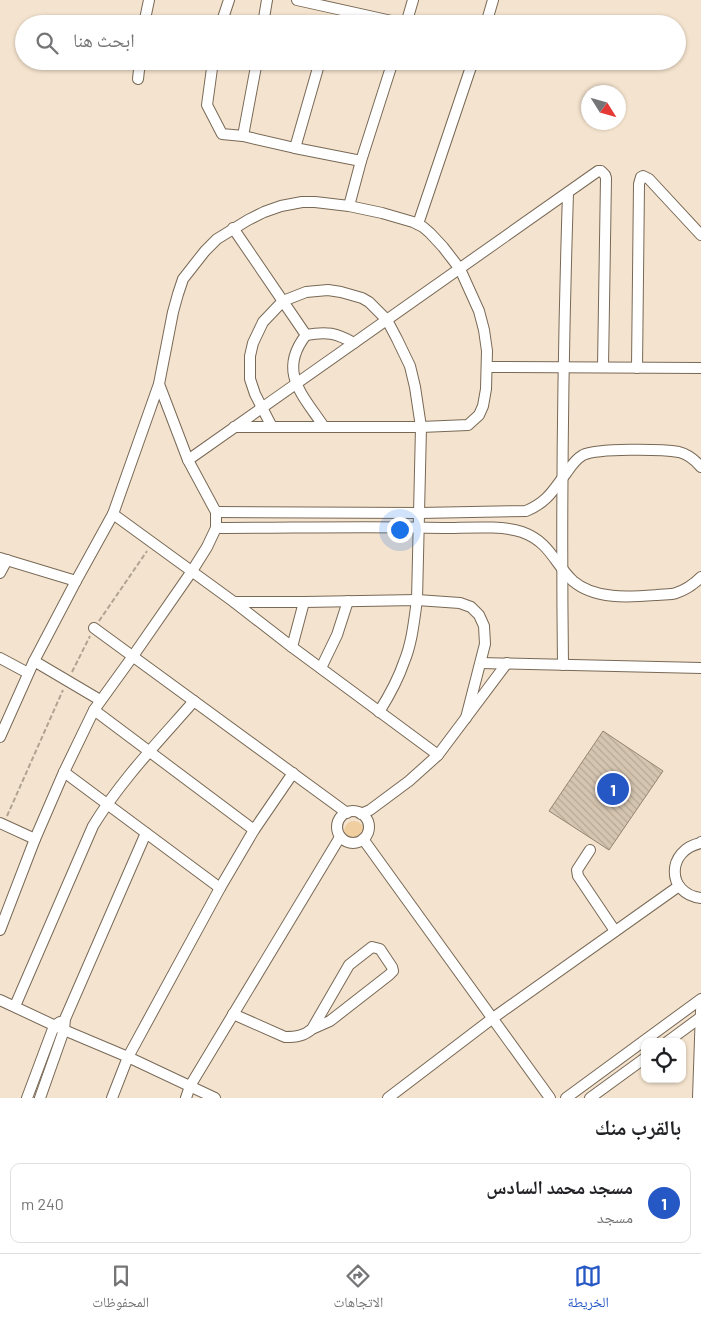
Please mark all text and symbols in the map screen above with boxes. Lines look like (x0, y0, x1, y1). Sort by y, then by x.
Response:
search box (15, 15, 686, 70)
text: ابحث هنا (73, 28, 135, 51)
icon: search (33, 29, 61, 57)
north arrow (581, 85, 626, 130)
your location (387, 517, 413, 543)
pin: 1 (597, 770, 629, 808)
map controls (641, 1038, 686, 1083)
button: locate (641, 1038, 686, 1083)
text: بالقرب منك (595, 1114, 681, 1139)
text: مسجد محمد السادس (486, 1175, 633, 1198)
text: 240 m (21, 1194, 64, 1213)
text: 1 (661, 1194, 667, 1213)
text: مسجد (597, 1207, 633, 1226)
tab: المحفوظات (92, 1262, 149, 1316)
tab: الاتجاهات (334, 1262, 383, 1316)
tab: الخريطة (568, 1262, 609, 1316)

